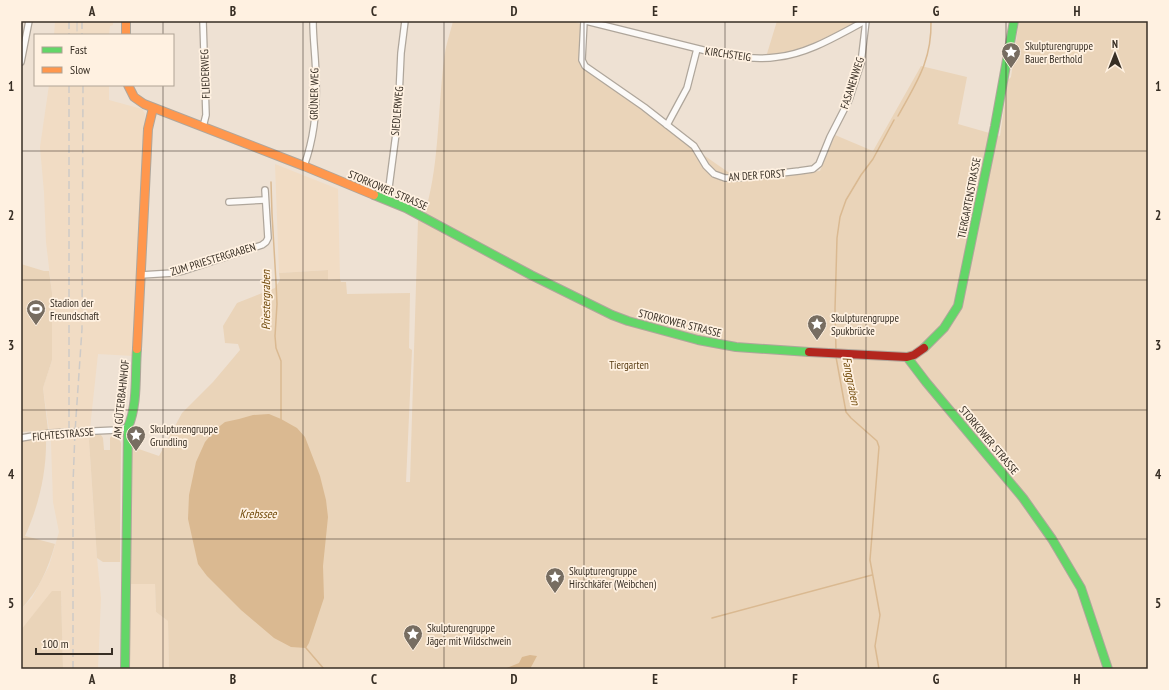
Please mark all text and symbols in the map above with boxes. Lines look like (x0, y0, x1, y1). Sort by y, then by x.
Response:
text: A (88, 3, 96, 20)
text: B (230, 3, 236, 20)
text: C (371, 3, 377, 20)
text: D (511, 3, 518, 20)
text: E (652, 3, 658, 20)
text: F (792, 3, 798, 20)
text: G (933, 3, 940, 20)
text: H (1074, 3, 1081, 20)
legend (34, 34, 174, 86)
north arrow (1095, 34, 1135, 74)
text: N (1112, 37, 1118, 51)
place label: Skulpturengruppe Bauer Berthold (1025, 39, 1093, 66)
place icon: Skulpturengruppe Bauer Berthold (1000, 41, 1022, 69)
text: Fast (70, 42, 88, 57)
street label: KIRCHSTEIG (704, 44, 752, 64)
street label: FLIEDERWEG (197, 49, 213, 99)
street label: FASANENWEG (837, 55, 867, 111)
text: Slow (70, 62, 91, 77)
street label: GRÜNER WEG (307, 68, 321, 120)
text: 1 (8, 78, 14, 95)
text: 1 (1155, 78, 1161, 95)
street label: SIEDLERWEG (388, 86, 406, 136)
street label: TIERGARTENSTRASSE (954, 156, 984, 240)
street label: AN DER FORST (728, 166, 786, 184)
street label: STORKOWER STRASSE (346, 167, 430, 213)
text: 2 (8, 207, 14, 224)
text: 2 (1155, 207, 1161, 224)
street label: ZUM PRIESTERGRABEN (169, 239, 257, 279)
water label: Priestergraben (258, 269, 273, 330)
place label: Stadion der Freundschaft (50, 296, 99, 323)
sports icon: Stadion der Freundschaft (25, 298, 47, 326)
street label: STORKOWER STRASSE (637, 306, 723, 340)
place label: Skulpturengruppe Spukbrücke (831, 311, 899, 338)
place icon: Skulpturengruppe Spukbrücke (806, 313, 828, 341)
text: 3 (8, 337, 14, 354)
text: 3 (1155, 337, 1161, 354)
water label: Fanggraben (839, 355, 864, 407)
street label: AM GÜTERBAHNHOF (110, 358, 132, 439)
park label: Tiergarten (609, 358, 649, 372)
street label: STORKOWER STRASSE (956, 403, 1022, 477)
place label: Skulpturengruppe Grundling (150, 422, 218, 449)
street label: FICHTESTRASSE (32, 424, 95, 444)
place icon: Skulpturengruppe Grundling (125, 424, 147, 452)
text: 4 (8, 466, 15, 483)
text: 4 (1155, 466, 1162, 483)
water label: Krebssee (239, 506, 278, 521)
place label: Skulpturengruppe Hirschkäfer (Weibchen) (569, 564, 656, 591)
place icon: Skulpturengruppe Hirschkäfer (Weibchen) (544, 566, 566, 594)
text: 5 (8, 595, 14, 612)
text: 5 (1155, 595, 1161, 612)
place label: Skulpturengruppe Jäger mit Wildschwein (426, 621, 511, 648)
place icon: Skulpturengruppe Jäger mit Wildschwein (402, 623, 424, 651)
scale bar (36, 630, 112, 656)
text: 100 m (42, 636, 69, 651)
text: A (88, 671, 96, 688)
text: B (230, 671, 236, 688)
text: C (371, 671, 377, 688)
text: D (511, 671, 518, 688)
text: E (652, 671, 658, 688)
text: F (792, 671, 798, 688)
text: G (933, 671, 940, 688)
text: H (1074, 671, 1081, 688)

